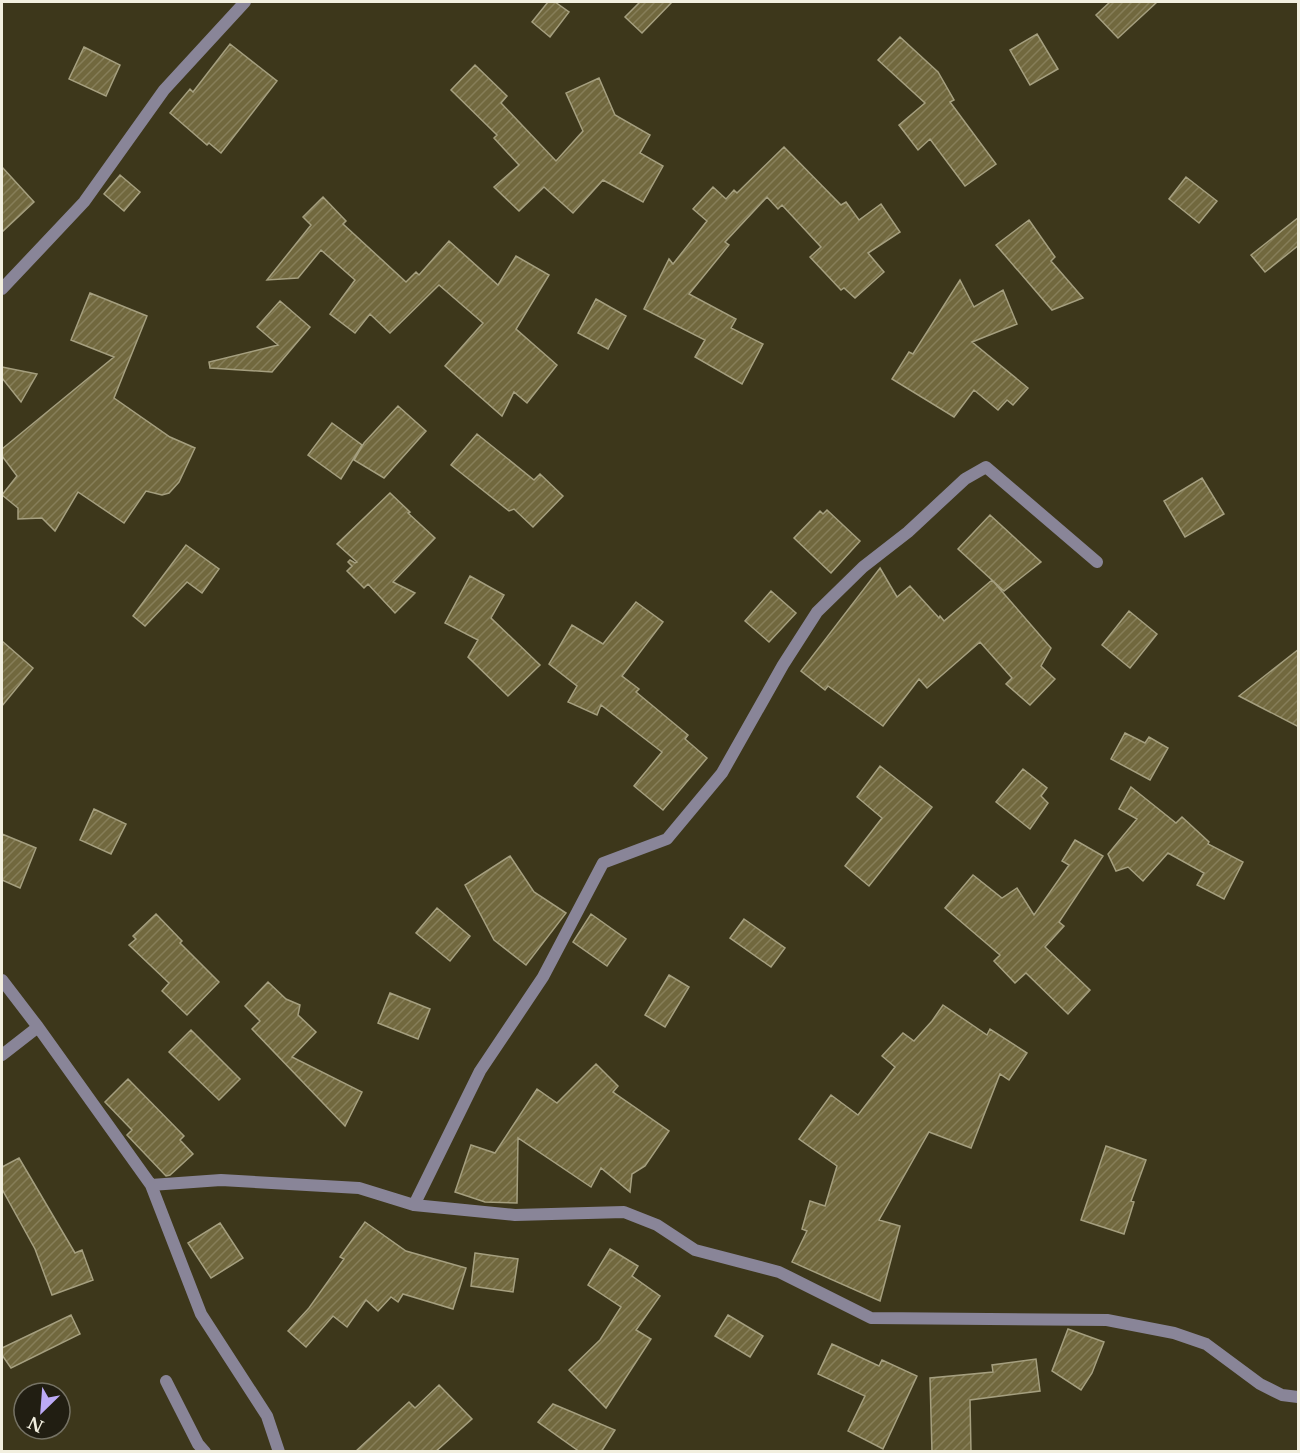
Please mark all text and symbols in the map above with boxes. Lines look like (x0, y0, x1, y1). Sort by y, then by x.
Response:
north arrow (12, 1381, 72, 1441)
text: N (25, 1412, 47, 1437)

